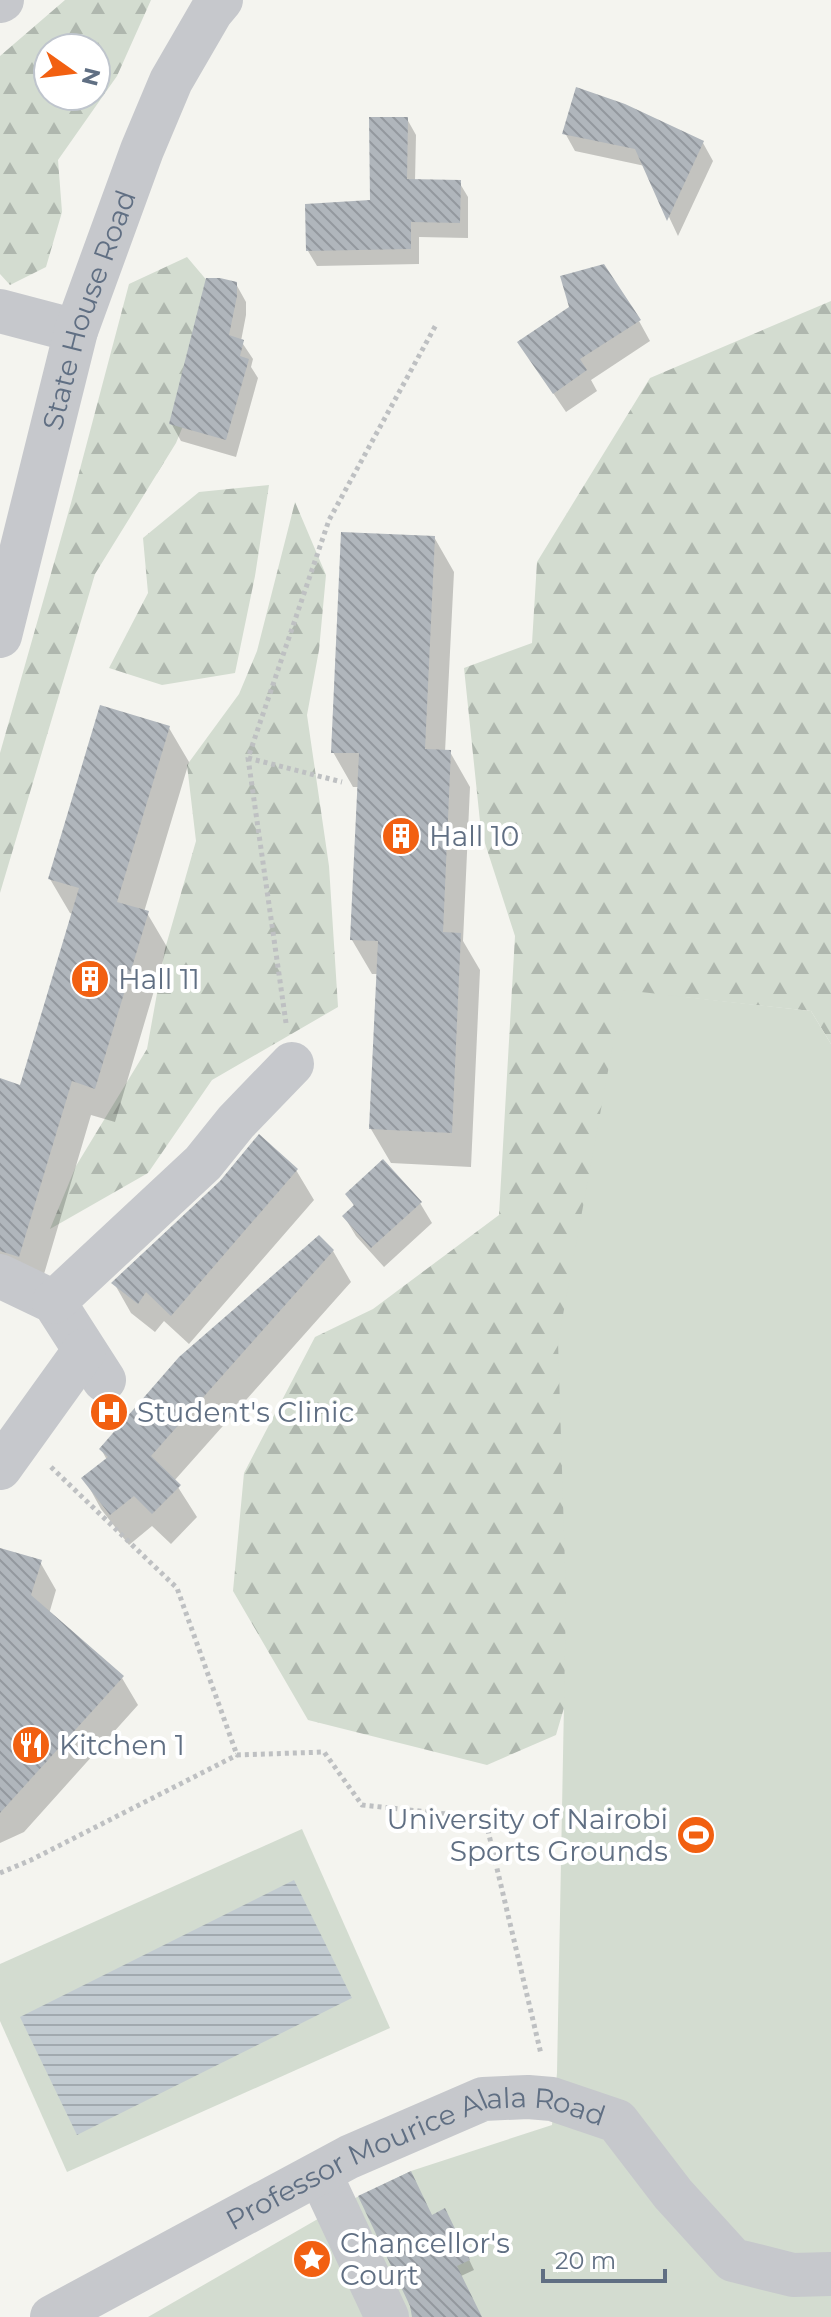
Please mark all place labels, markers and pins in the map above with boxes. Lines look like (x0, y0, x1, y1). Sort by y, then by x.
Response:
building icon: Hall 10 (380, 815, 422, 857)
place label: Hall 10 (429, 819, 519, 853)
building icon: Hall 11 (69, 958, 111, 1000)
place label: Hall 11 (118, 962, 200, 996)
hospital icon: Student's Clinic (88, 1391, 130, 1433)
place label: Student's Clinic (137, 1395, 354, 1429)
restaurant icon: Kitchen 1 (10, 1724, 52, 1766)
place label: Kitchen 1 (59, 1728, 185, 1762)
place label: University of Nairobi Sports Grounds (387, 1802, 668, 1868)
sports icon: University of Nairobi Sports Grounds (675, 1814, 717, 1856)
place label: Chancellor's Court (340, 2226, 510, 2292)
place icon: Chancellor's Court (291, 2238, 333, 2280)

